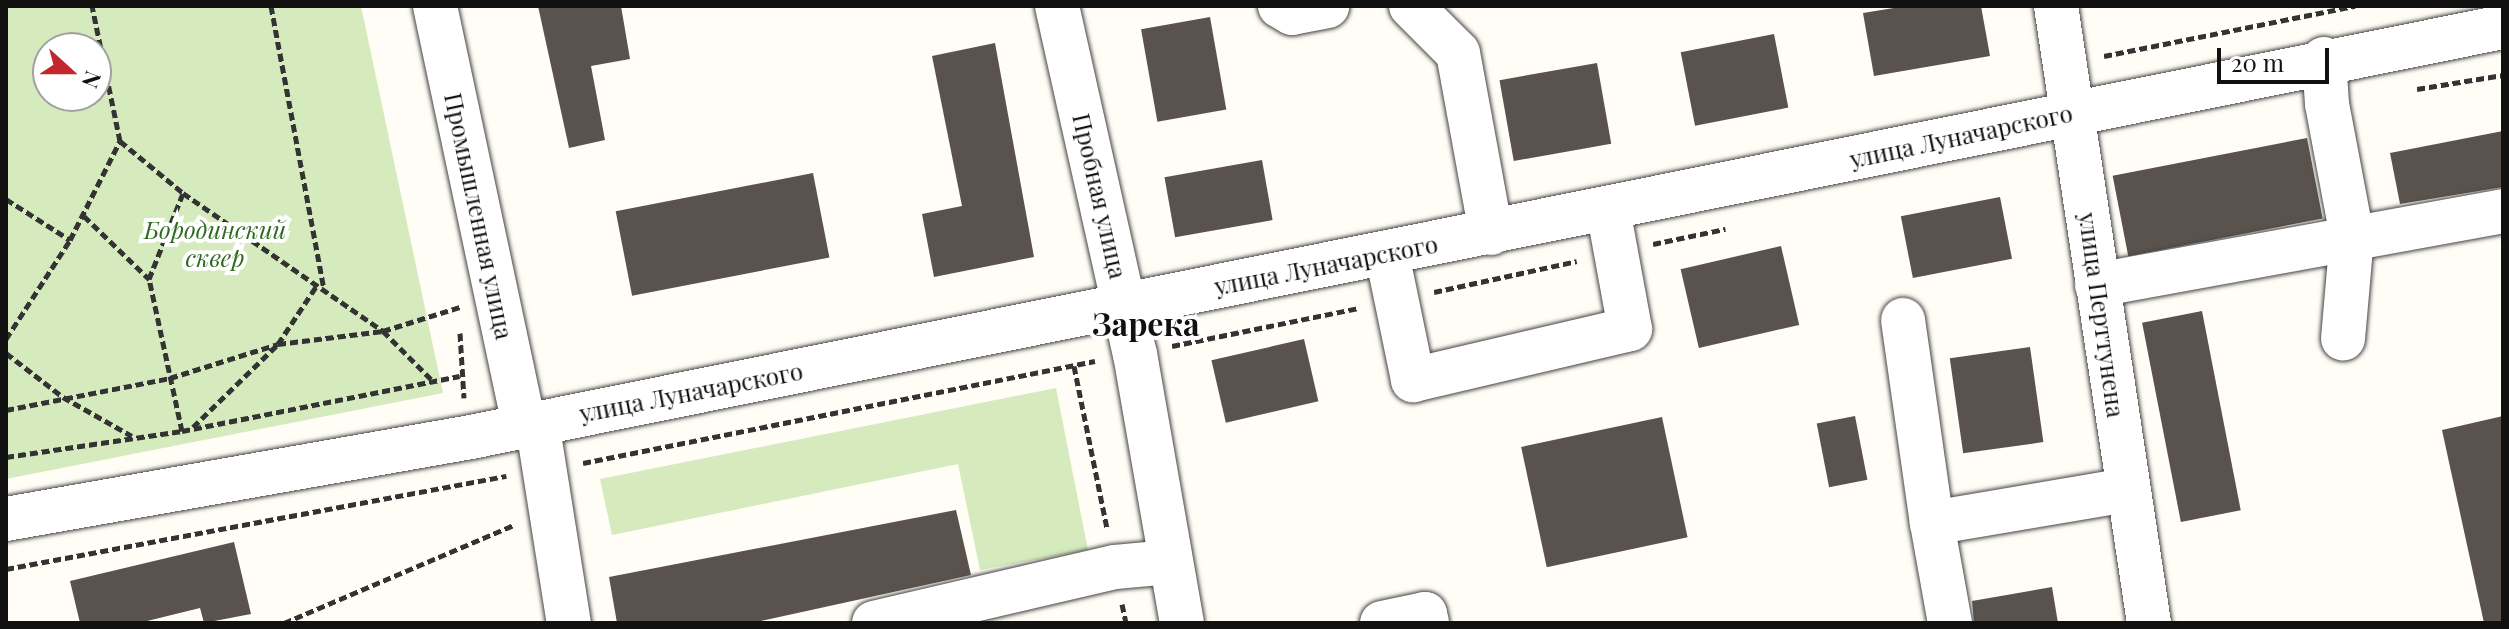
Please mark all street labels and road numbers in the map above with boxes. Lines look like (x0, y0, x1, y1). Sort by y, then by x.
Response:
street label: Промышленная улица (439, 90, 519, 342)
street label: улица Луначарского (1847, 98, 2075, 174)
street label: Пробная улица (1067, 111, 1133, 281)
street label: улица Перттунена (2073, 211, 2131, 419)
street label: улица Луначарского (1212, 229, 1440, 301)
street label: улица Луначарского (577, 356, 805, 428)

